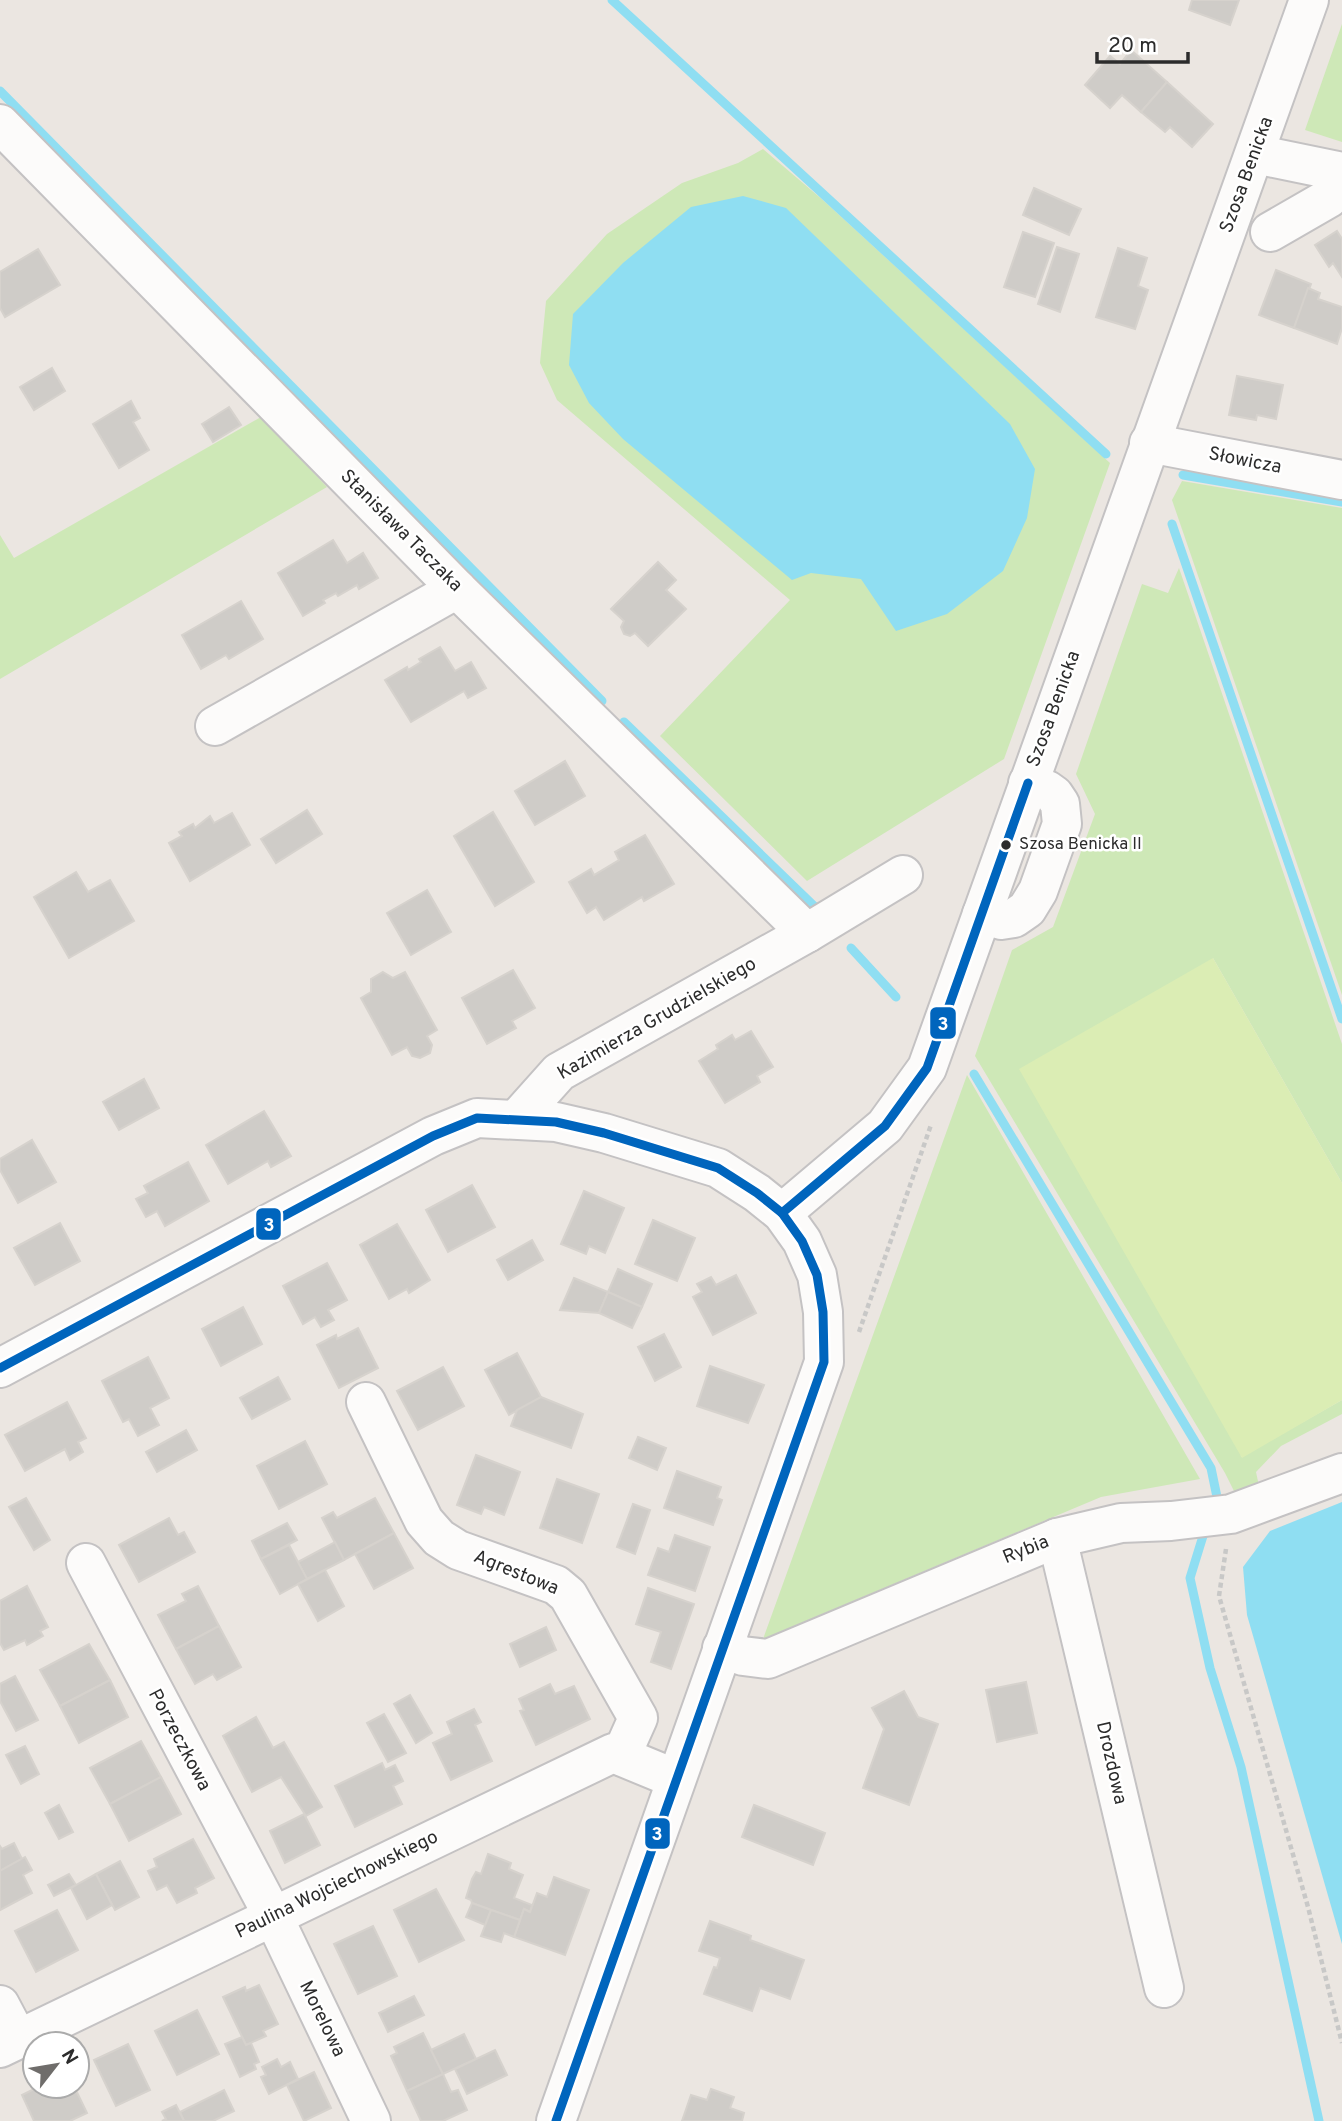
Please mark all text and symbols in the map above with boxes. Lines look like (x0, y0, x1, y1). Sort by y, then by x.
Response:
scale bar (1097, 21, 1188, 65)
text: 20 m (1108, 33, 1157, 60)
street label: Szosa Benicka (1215, 114, 1279, 236)
street label: Słowicza (1206, 442, 1284, 480)
street label: Stanisława Taczaka (335, 465, 467, 597)
street label: Szosa Benicka (1022, 648, 1086, 770)
place label: Szosa Benicka II (1019, 834, 1142, 856)
marker: Szosa Benicka II (999, 838, 1013, 852)
street label: Kazimierza Grudzielskiego (553, 952, 761, 1086)
line badge: 3 (929, 1006, 957, 1040)
text: 3 (937, 1013, 949, 1037)
line badge: 3 (255, 1207, 282, 1241)
text: 3 (263, 1214, 275, 1238)
street label: Rybia (999, 1530, 1053, 1570)
street label: Agrestowa (470, 1545, 562, 1601)
street label: Porzeczkowa (142, 1685, 216, 1795)
street label: Drozdowa (1090, 1719, 1132, 1807)
line badge: 3 (644, 1817, 671, 1850)
text: 3 (651, 1823, 663, 1847)
street label: Paulina Wojciechowskiego (232, 1825, 442, 1945)
street label: Morelowa (293, 1977, 351, 2061)
north arrow (21, 2030, 91, 2100)
text: N (55, 2045, 83, 2069)

